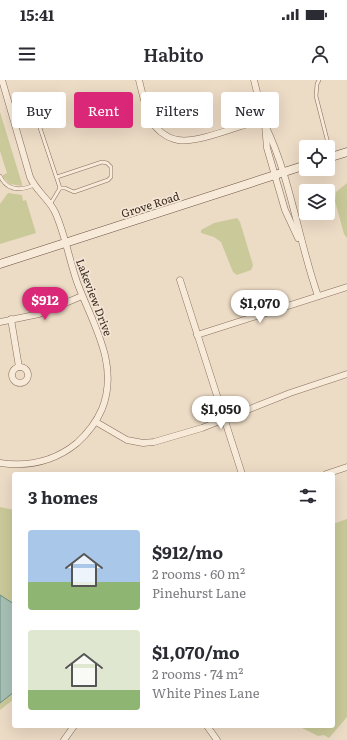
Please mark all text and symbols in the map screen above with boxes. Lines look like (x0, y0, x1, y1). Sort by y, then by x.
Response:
text: 15:41 (20, 3, 54, 26)
text: Habito (143, 41, 204, 68)
icon: menu (16, 43, 38, 65)
icon: person (309, 43, 331, 65)
chip: Buy (12, 92, 66, 128)
chip: Rent (74, 92, 133, 128)
chip: Filters (141, 92, 213, 128)
chip: New (221, 92, 279, 128)
map controls (299, 140, 335, 220)
button: locate (299, 140, 335, 176)
button: layers (299, 184, 335, 220)
street label: Grove Road (119, 187, 181, 221)
street label: Lakeview Drive (73, 256, 117, 338)
pin: $912 (21, 287, 69, 321)
text: $912 (31, 290, 59, 309)
pin: $1,070 (227, 290, 293, 324)
text: $1,070 (240, 293, 280, 312)
pin: $1,050 (188, 396, 254, 430)
text: $1,050 (201, 399, 241, 418)
text: 3 homes (28, 484, 98, 509)
icon: filters (297, 485, 319, 507)
text: $912/mo (152, 539, 223, 564)
icon: home (60, 546, 108, 594)
text: 2 rooms · 60 m² (152, 564, 245, 583)
text: Pinehurst Lane (152, 583, 246, 602)
text: $1,070/mo (152, 639, 240, 664)
icon: home (60, 646, 108, 694)
text: 2 rooms · 74 m² (152, 664, 243, 683)
text: White Pines Lane (152, 683, 259, 702)

